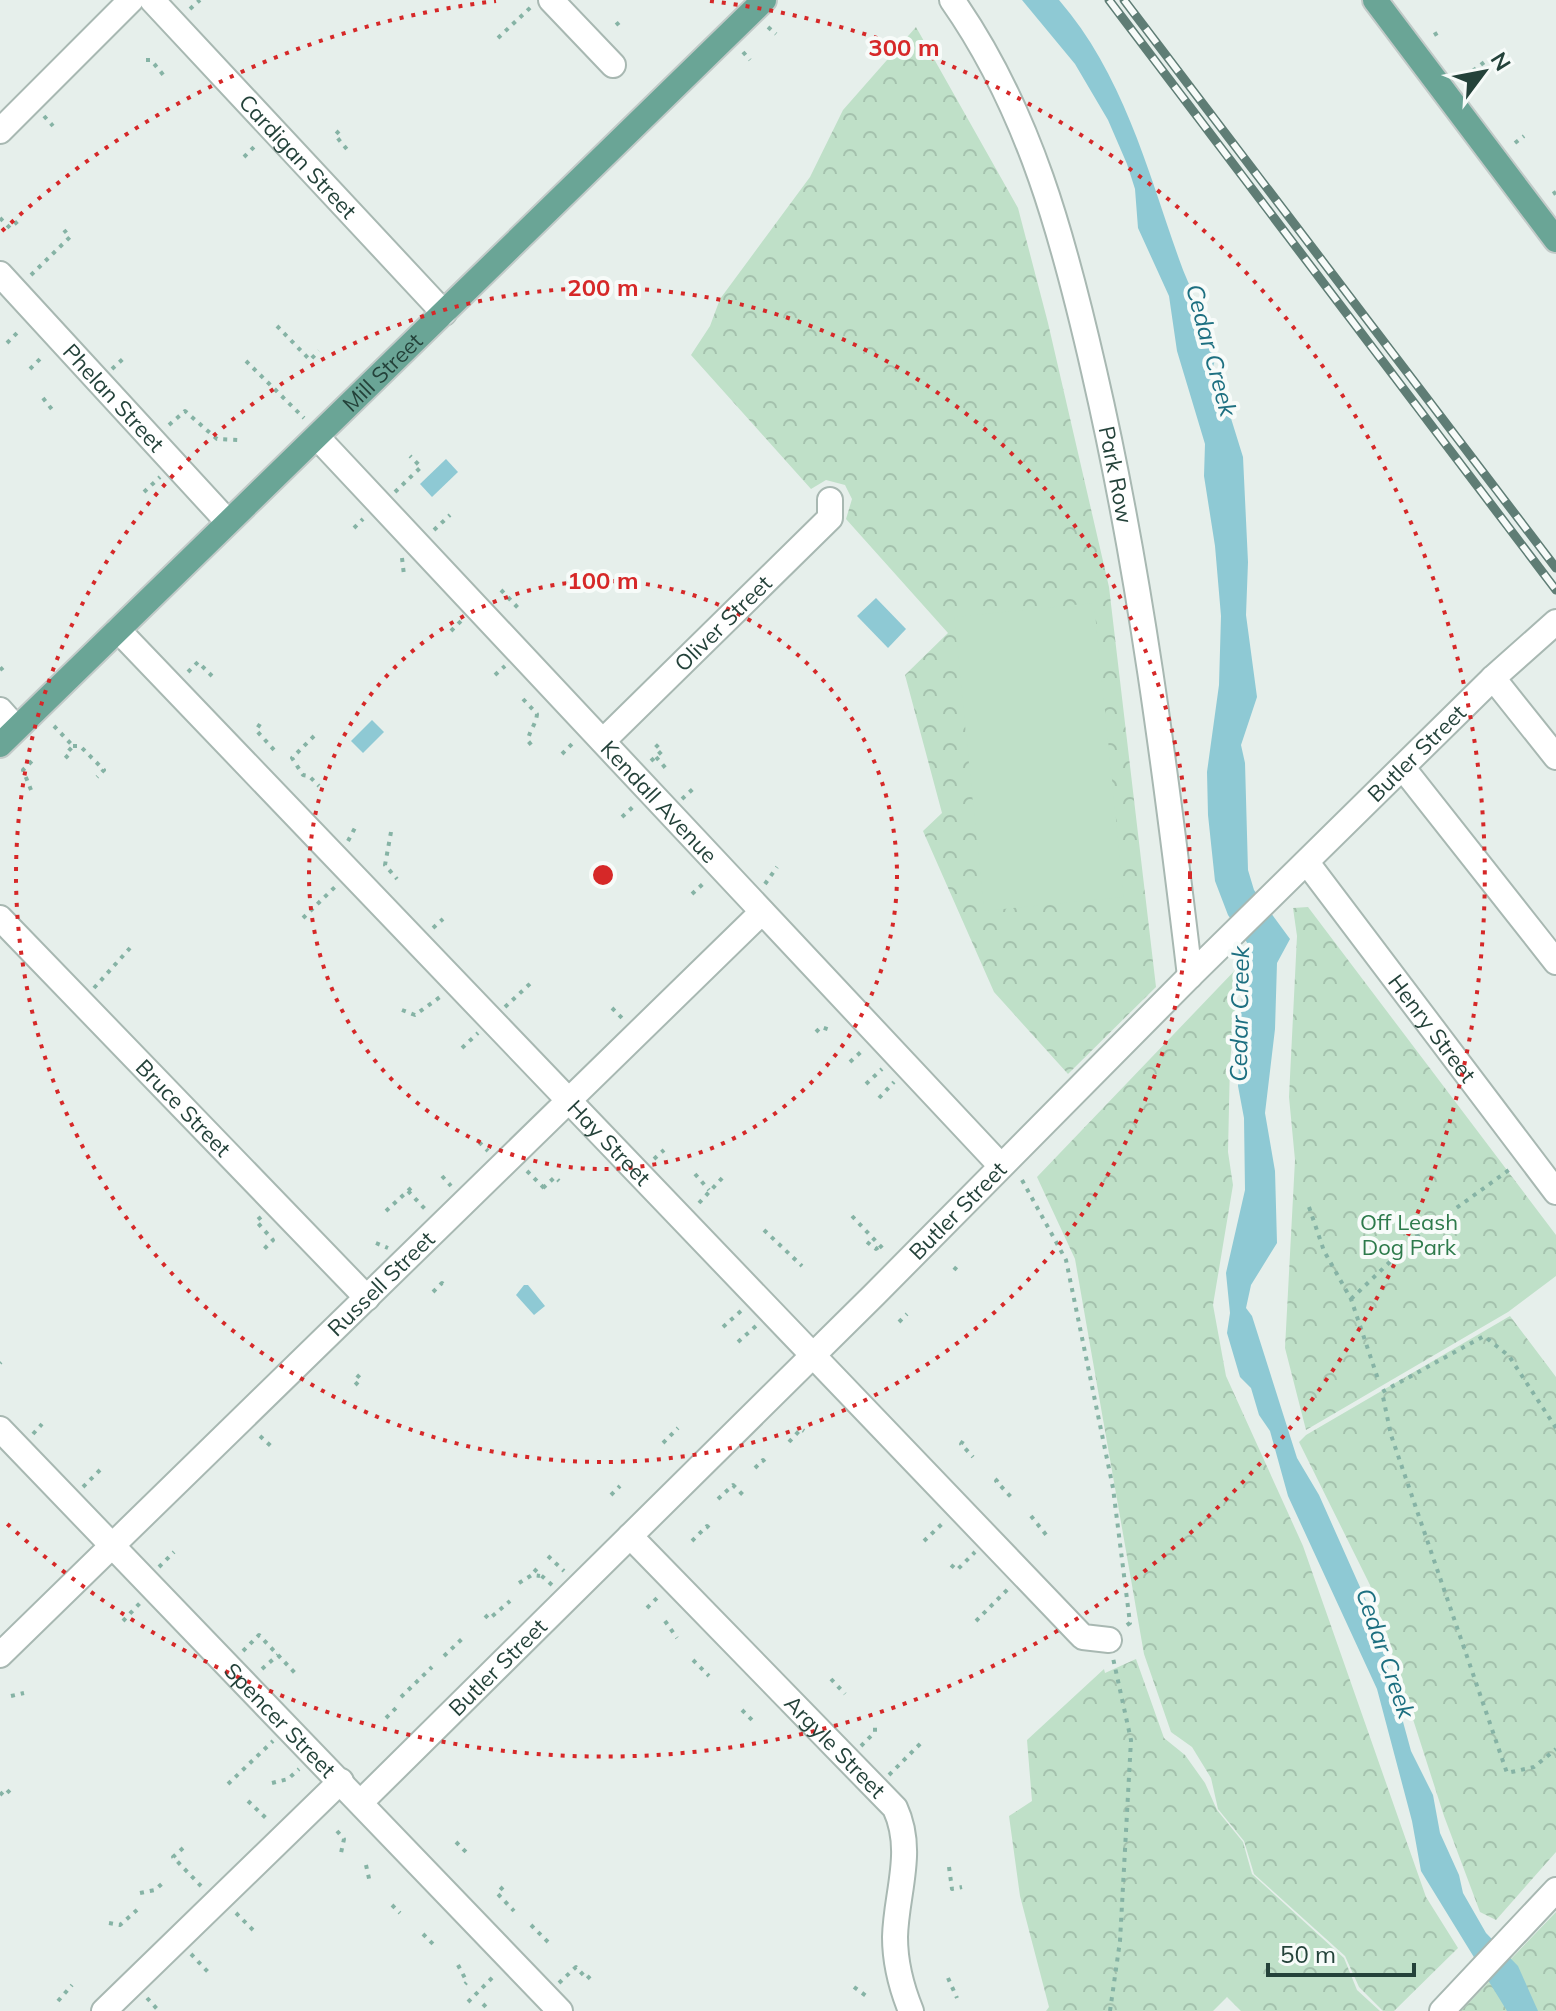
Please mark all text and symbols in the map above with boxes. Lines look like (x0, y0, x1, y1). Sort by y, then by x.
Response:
text: 300 m (868, 32, 940, 62)
north arrow (1444, 32, 1524, 112)
text: N (1485, 47, 1517, 76)
street label: Cardigan Street (233, 88, 363, 225)
text: 200 m (567, 272, 639, 302)
water label: Cedar Creek (1180, 281, 1244, 420)
street label: Mill Street (336, 327, 429, 418)
street label: Phelan Street (57, 338, 171, 458)
street label: Park Row (1093, 424, 1139, 526)
text: 100 m (567, 565, 639, 595)
street label: Oliver Street (668, 569, 778, 677)
street label: Butler Street (1361, 698, 1472, 808)
street label: Kendall Avenue (595, 734, 723, 869)
centre of rings (589, 861, 617, 889)
water label: Cedar Creek (1223, 945, 1255, 1082)
street label: Henry Street (1382, 969, 1482, 1088)
street label: Bruce Street (130, 1053, 237, 1163)
street label: Hay Street (562, 1094, 657, 1192)
street label: Butler Street (903, 1155, 1012, 1266)
park label: Off Leash Dog Park (1360, 1208, 1458, 1261)
street label: Russell Street (321, 1225, 441, 1342)
water label: Cedar Creek (1350, 1584, 1423, 1723)
street label: Butler Street (442, 1612, 553, 1722)
street label: Spencer Street (218, 1657, 342, 1784)
street label: Argyle Street (779, 1689, 892, 1804)
scale bar (1268, 1927, 1414, 1977)
text: 50 m (1280, 1939, 1336, 1969)

